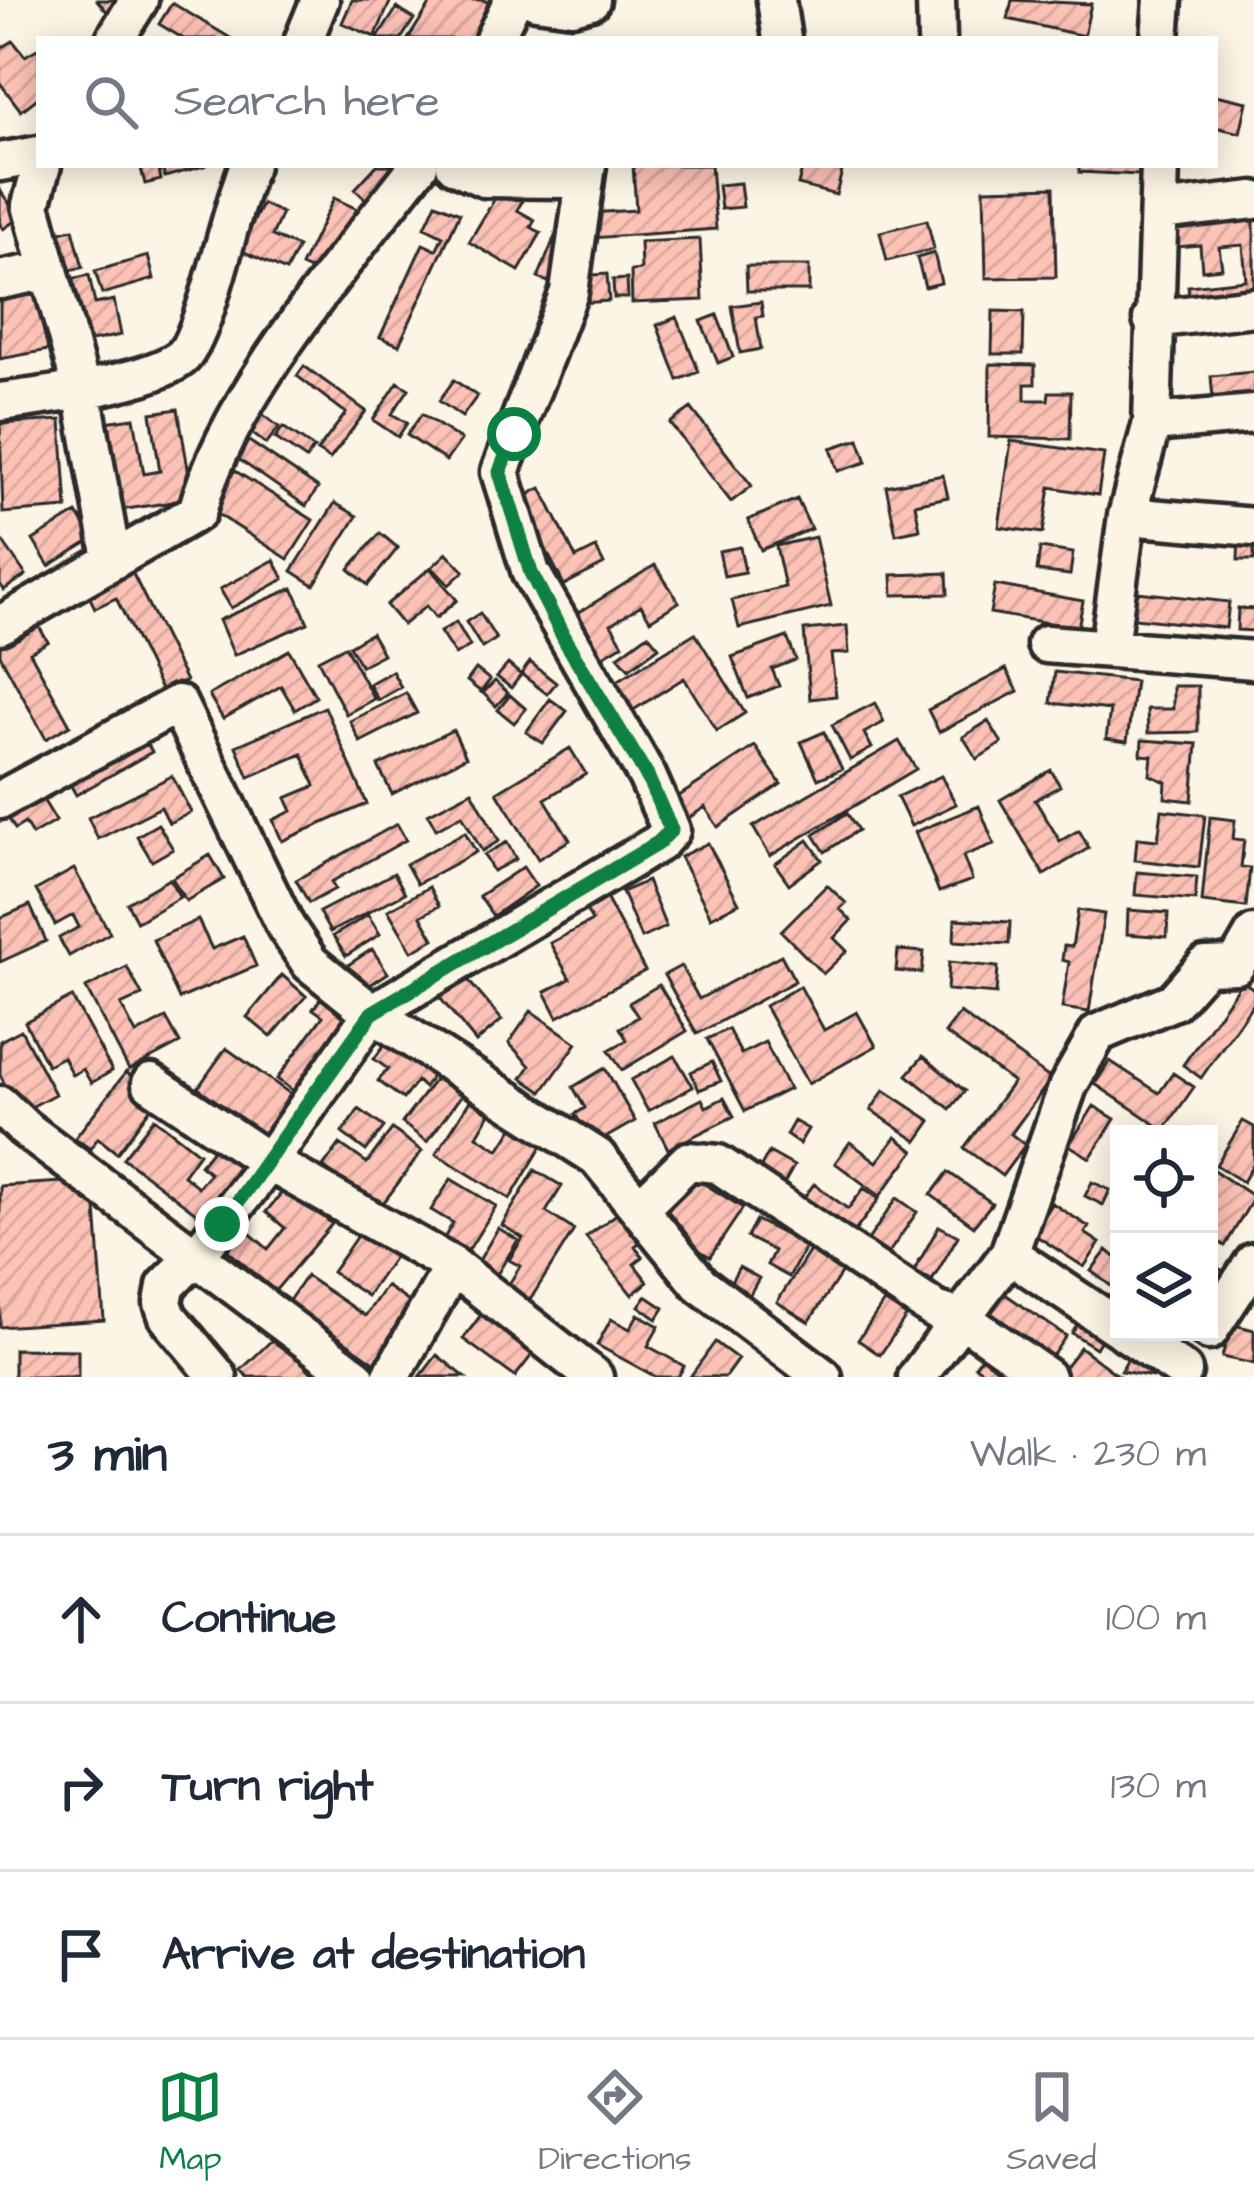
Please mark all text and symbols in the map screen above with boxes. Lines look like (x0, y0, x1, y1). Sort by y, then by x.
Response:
search box (36, 36, 1218, 168)
icon: search (78, 69, 144, 135)
text: Search here (174, 71, 440, 133)
route start (487, 407, 541, 461)
map controls (1110, 1125, 1218, 1341)
button: locate (1110, 1125, 1218, 1233)
route end (195, 1197, 249, 1251)
button: layers (1110, 1233, 1218, 1341)
text: 3 min (48, 1420, 167, 1491)
text: Walk · 230 m (970, 1428, 1206, 1482)
icon: ahead (48, 1586, 114, 1652)
text: Continue (162, 1588, 336, 1650)
text: 100 m (1106, 1592, 1206, 1646)
icon: right (48, 1754, 114, 1820)
text: Turn right (162, 1756, 374, 1818)
text: 130 m (1111, 1760, 1206, 1814)
icon: arrive (48, 1922, 114, 1988)
text: Arrive at destination (162, 1924, 585, 1986)
tab: Map (157, 2064, 223, 2182)
tab: Directions (538, 2064, 692, 2182)
tab: Saved (1007, 2064, 1097, 2182)

